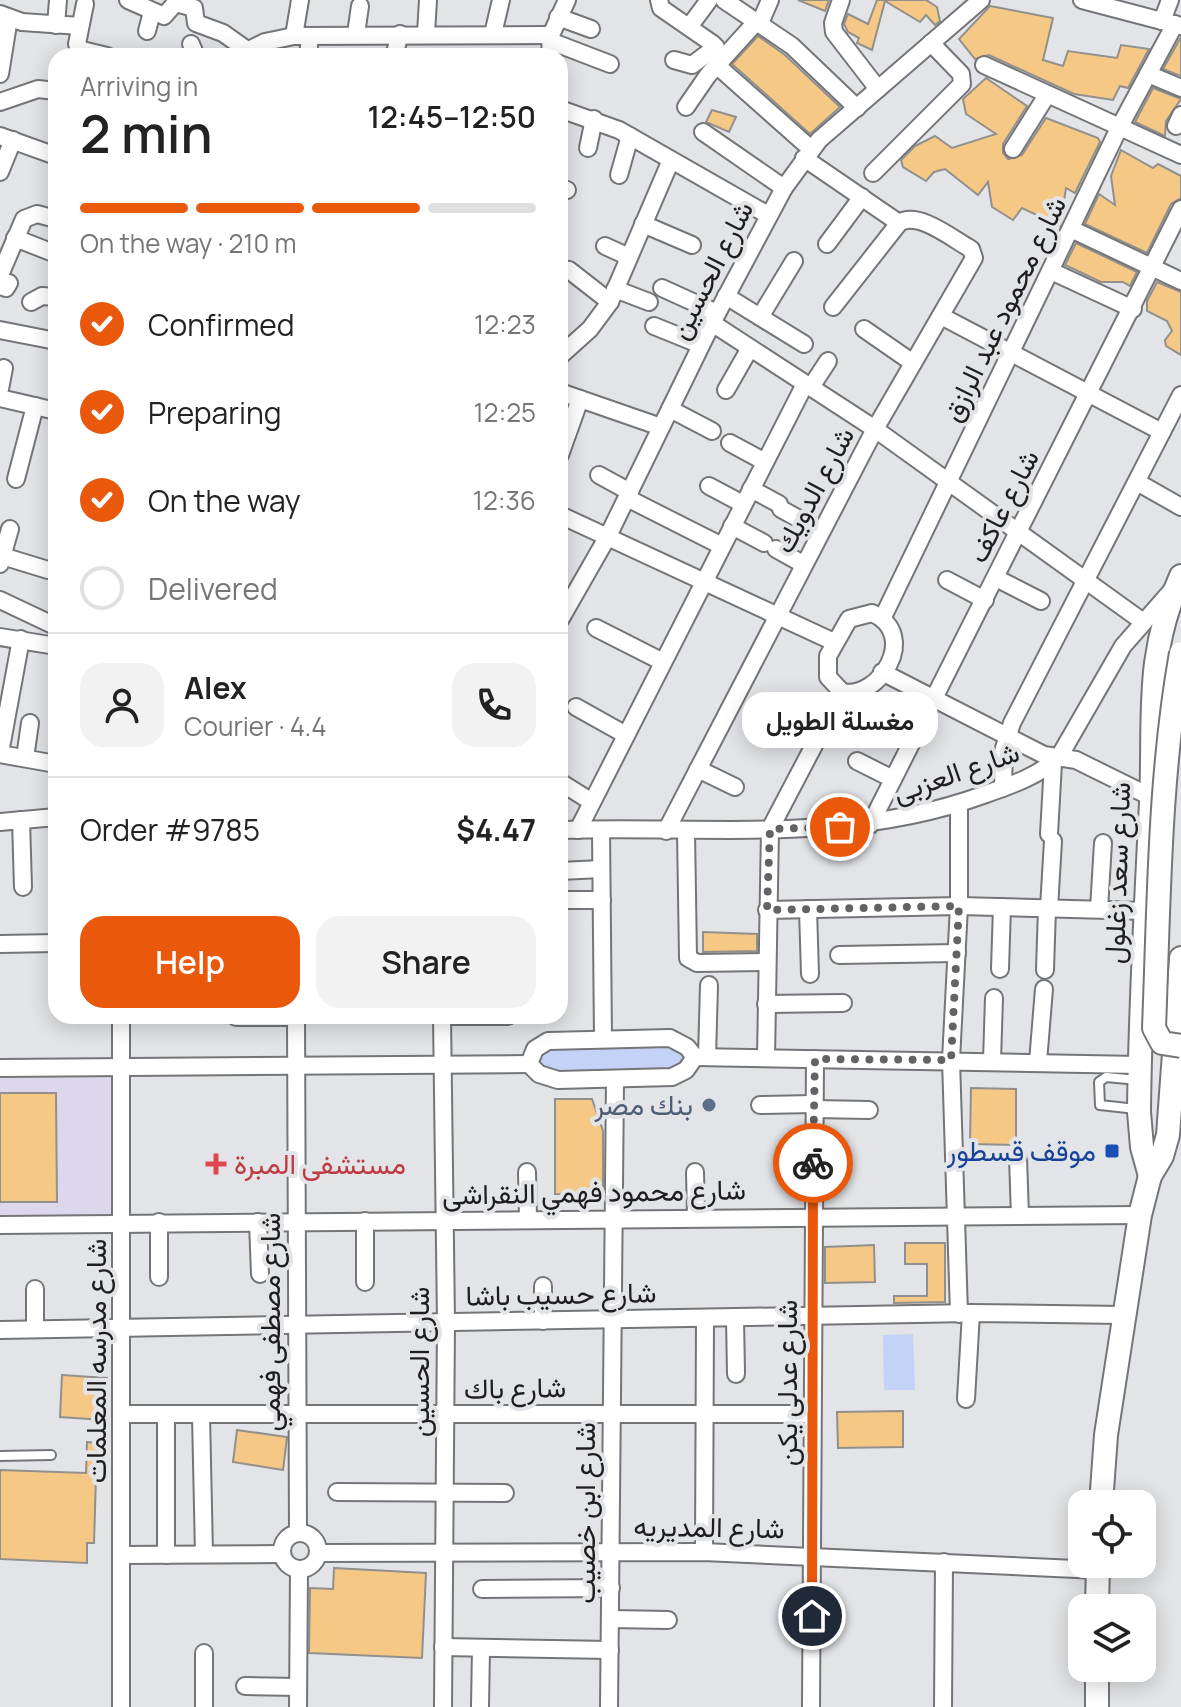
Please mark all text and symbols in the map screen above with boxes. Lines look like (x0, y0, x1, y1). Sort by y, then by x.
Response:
text: Arriving in (80, 68, 198, 104)
text: 12:45–12:50 (368, 96, 536, 137)
text: 2 min (80, 98, 213, 169)
street label: شارع محمود عبد الرازق (932, 190, 1075, 428)
street label: شارع الحسين (659, 194, 762, 346)
text: On the way · 210 m (80, 225, 297, 261)
icon: check (80, 302, 124, 346)
text: Confirmed (148, 304, 295, 345)
text: 12:23 (474, 306, 536, 342)
icon: check (80, 390, 124, 434)
text: Preparing (148, 392, 282, 433)
text: 12:25 (473, 394, 536, 430)
street label: شارع الدويك (764, 420, 863, 560)
street label: شارع عاكف (957, 442, 1048, 569)
icon: check (80, 478, 124, 522)
text: On the way (148, 480, 301, 521)
text: 12:36 (473, 482, 536, 518)
text: Delivered (148, 568, 278, 609)
button: person (80, 663, 164, 747)
button: phone (452, 663, 536, 747)
text: Alex (184, 667, 247, 708)
callout: مغسلة الطويل (742, 691, 938, 747)
text: مغسلة الطويل (766, 702, 914, 738)
text: Courier · 4.4 (184, 708, 326, 744)
street label: شارع العزبى (887, 732, 1024, 811)
street label: شارع سعد زغلول (1094, 781, 1139, 964)
pin (806, 793, 874, 861)
icon: bag (818, 805, 862, 849)
text: Order #9785 (80, 809, 260, 850)
text: $4.47 (456, 809, 536, 850)
button: Help (80, 916, 300, 1008)
button: Share (316, 916, 536, 1008)
place label: بنك مصر (593, 1085, 693, 1123)
marker: بنك مصر (700, 1096, 718, 1114)
courier (773, 1123, 853, 1203)
place label: موقف قسطور (946, 1131, 1096, 1169)
icon: bike (791, 1141, 835, 1185)
marker: موقف قسطور (1103, 1142, 1121, 1160)
place label: مستشفى المبرة (234, 1144, 406, 1182)
marker: مستشفى المبرة (205, 1153, 227, 1175)
street label: شارع محمود فهمي النقراشى (442, 1169, 746, 1218)
street label: شارع مصطفى فهمي (250, 1213, 293, 1431)
street label: شارع مدرسه المعلمات (76, 1239, 115, 1483)
street label: شارع حسيب باشا (465, 1272, 657, 1315)
street label: شارع الحسين (399, 1287, 438, 1437)
street label: شارع عدلى يكن (767, 1300, 806, 1466)
street label: شارع باك (464, 1367, 566, 1408)
street label: شارع ابن خصيب (565, 1422, 604, 1604)
map controls (1068, 1490, 1156, 1682)
button: locate (1068, 1490, 1156, 1578)
street label: شارع المديريه (633, 1506, 785, 1547)
pin (778, 1582, 846, 1650)
icon: home (790, 1594, 834, 1638)
button: layers (1068, 1594, 1156, 1682)

